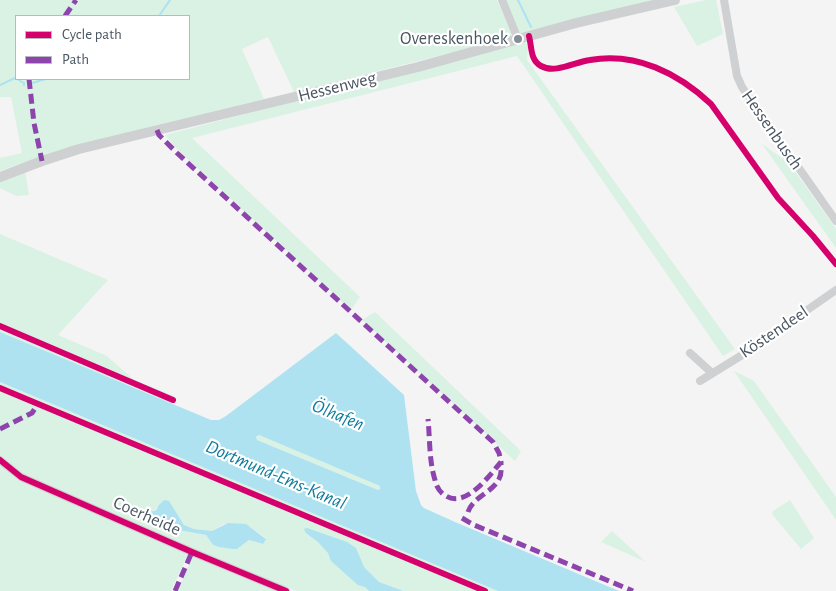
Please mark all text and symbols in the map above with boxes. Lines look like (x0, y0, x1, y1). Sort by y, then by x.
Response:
legend (15, 15, 190, 80)
text: Cycle path (62, 27, 122, 42)
place label: Overeskenhoek (400, 28, 508, 50)
marker: Overeskenhoek (512, 33, 524, 45)
text: Path (62, 52, 89, 67)
street label: Hessenweg (296, 67, 378, 107)
street label: Hessenbusch (737, 86, 807, 174)
street label: Köstendeel (735, 301, 813, 363)
water label: Ölhafen (309, 394, 367, 436)
water label: Dortmund-Ems-Kanal (202, 435, 350, 515)
street label: Coerheide (110, 492, 184, 540)

